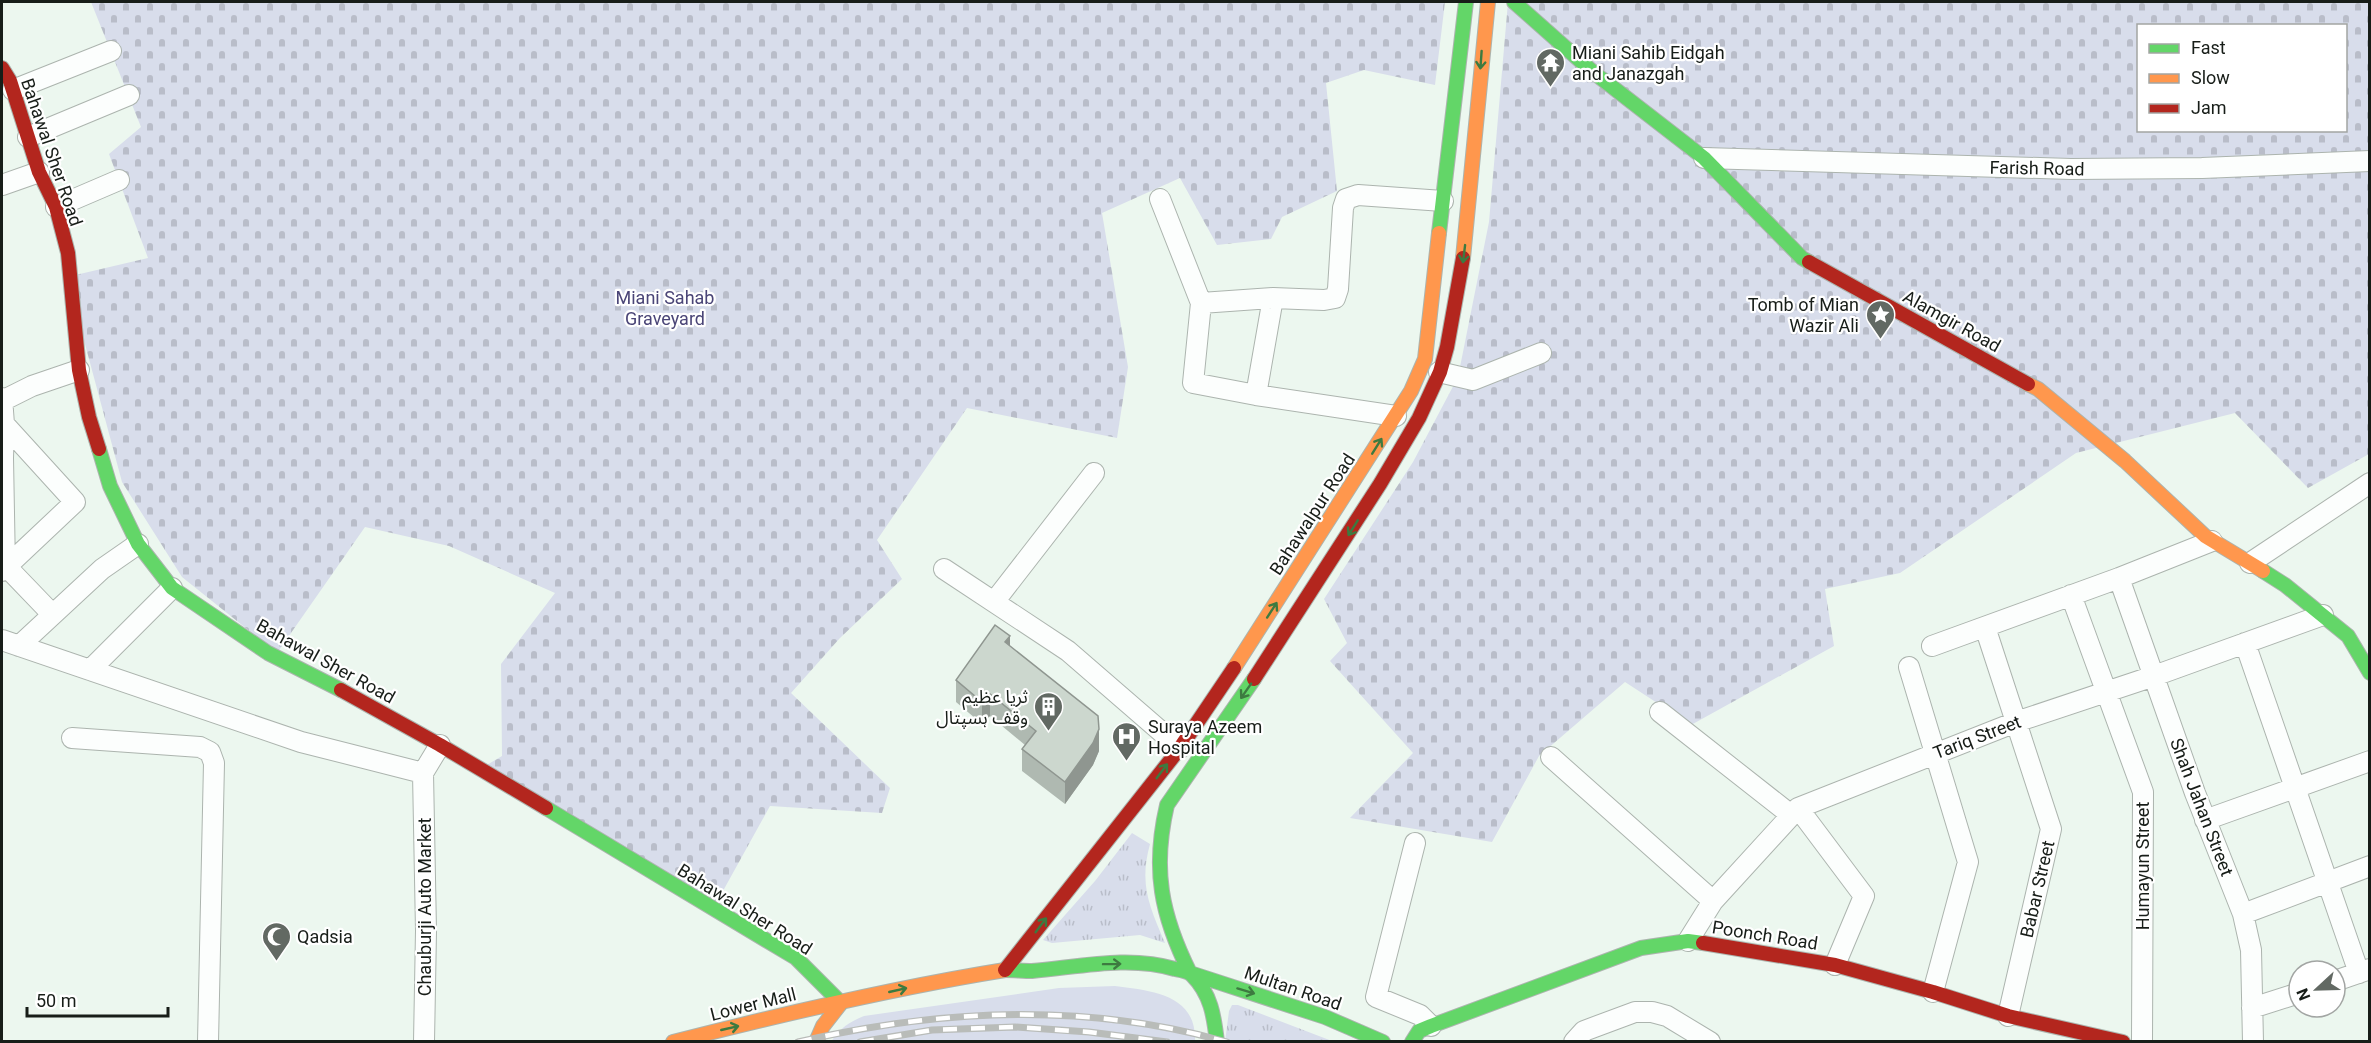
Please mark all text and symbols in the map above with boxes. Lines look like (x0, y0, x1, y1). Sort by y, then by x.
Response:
legend (2137, 24, 2347, 132)
text: Fast (2191, 37, 2226, 58)
place label: Miani Sahib Eidgah and Janazgah (1572, 42, 1725, 84)
temple icon: Miani Sahib Eidgah and Janazgah (1535, 46, 1567, 88)
one-way arrow (1475, 49, 1486, 69)
text: Slow (2191, 67, 2230, 88)
street label: Bahawal Sher Road (17, 75, 87, 229)
text: Jam (2191, 97, 2227, 118)
street label: Farish Road (1989, 157, 2085, 179)
one-way arrow (1458, 243, 1469, 263)
street label: Alamgir Road (1900, 286, 2004, 356)
park label: Miani Sahab Graveyard (616, 287, 714, 329)
place label: Tomb of Mian Wazir Ali (1748, 294, 1859, 336)
place icon: Tomb of Mian Wazir Ali (1864, 298, 1896, 340)
one-way arrow (1371, 438, 1383, 455)
street label: Bahawalpur Road (1265, 449, 1359, 579)
one-way arrow (1346, 519, 1358, 536)
one-way arrow (1265, 602, 1278, 619)
street label: Bahawal Sher Road (253, 614, 399, 708)
one-way arrow (1240, 683, 1252, 699)
place label: ثریا عظیم وقف ہسپتال (936, 686, 1028, 729)
building icon: ثریا عظیم وقف ہسپتال (1033, 690, 1065, 732)
street label: Tariq Street (1930, 711, 2024, 763)
place label: Suraya Azeem Hospital (1148, 716, 1262, 758)
hospital icon: Suraya Azeem Hospital (1111, 720, 1143, 762)
street label: Shah Jahan Street (2166, 735, 2238, 879)
one-way arrow (1155, 764, 1168, 780)
street label: Humayun Street (2132, 802, 2153, 930)
street label: Chauburji Auto Market (414, 818, 435, 996)
street label: Babar Street (2016, 838, 2058, 940)
street label: Bahawal Sher Road (674, 859, 816, 959)
street label: Poonch Road (1711, 916, 1819, 954)
one-way arrow (1035, 917, 1047, 933)
mosque icon: Qadsia (260, 920, 292, 962)
place label: Qadsia (297, 926, 353, 947)
one-way arrow (1101, 958, 1121, 970)
north arrow (2287, 959, 2347, 1019)
street label: Multan Road (1242, 962, 1344, 1014)
scale bar (27, 980, 168, 1018)
street label: Lower Mall (708, 983, 798, 1025)
one-way arrow (888, 983, 907, 995)
one-way arrow (1236, 986, 1255, 997)
text: N (2293, 986, 2314, 1003)
text: 50 m (36, 990, 76, 1011)
one-way arrow (720, 1022, 739, 1034)

